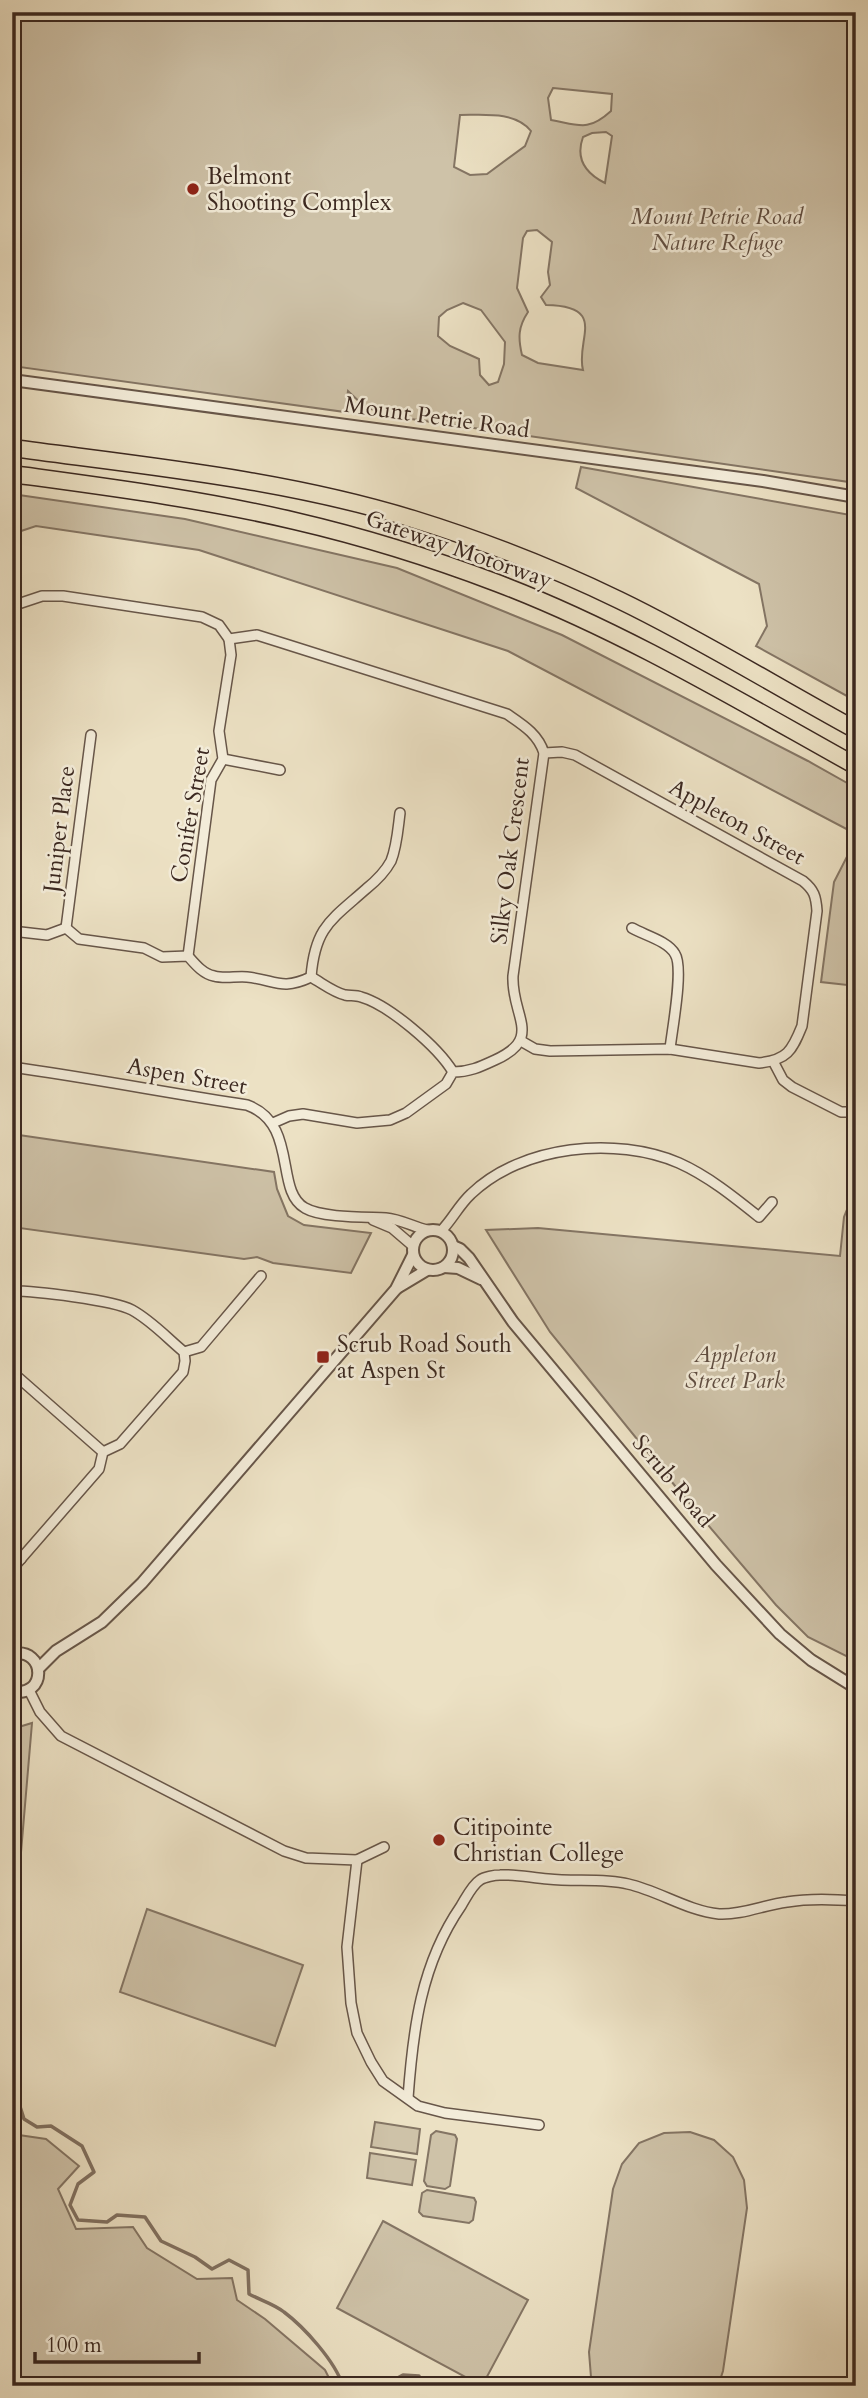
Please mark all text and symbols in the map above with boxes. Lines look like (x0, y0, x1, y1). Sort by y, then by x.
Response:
place label: Belmont Shooting Complex (207, 161, 392, 218)
marker: Belmont Shooting Complex (185, 181, 201, 197)
park label: Mount Petrie Road Nature Refuge (631, 201, 804, 258)
street label: Mount Petrie Road (342, 389, 532, 445)
street label: Gateway Motorway (362, 503, 556, 595)
street label: Conifer Street (163, 745, 217, 885)
street label: Silky Oak Crescent (483, 756, 537, 946)
street label: Juniper Place (35, 764, 82, 897)
street label: Appleton Street (663, 772, 811, 872)
street label: Aspen Street (125, 1050, 249, 1102)
place label: Scrub Road South at Aspen St (337, 1329, 512, 1386)
park label: Appleton Street Park (685, 1339, 786, 1396)
marker: Scrub Road South at Aspen St (315, 1349, 331, 1365)
street label: Scrub Road (625, 1428, 721, 1534)
place label: Citipointe Christian College (453, 1812, 624, 1869)
marker: Citipointe Christian College (431, 1832, 447, 1848)
scale bar (35, 2321, 200, 2365)
text: 100 m (46, 2331, 102, 2360)

